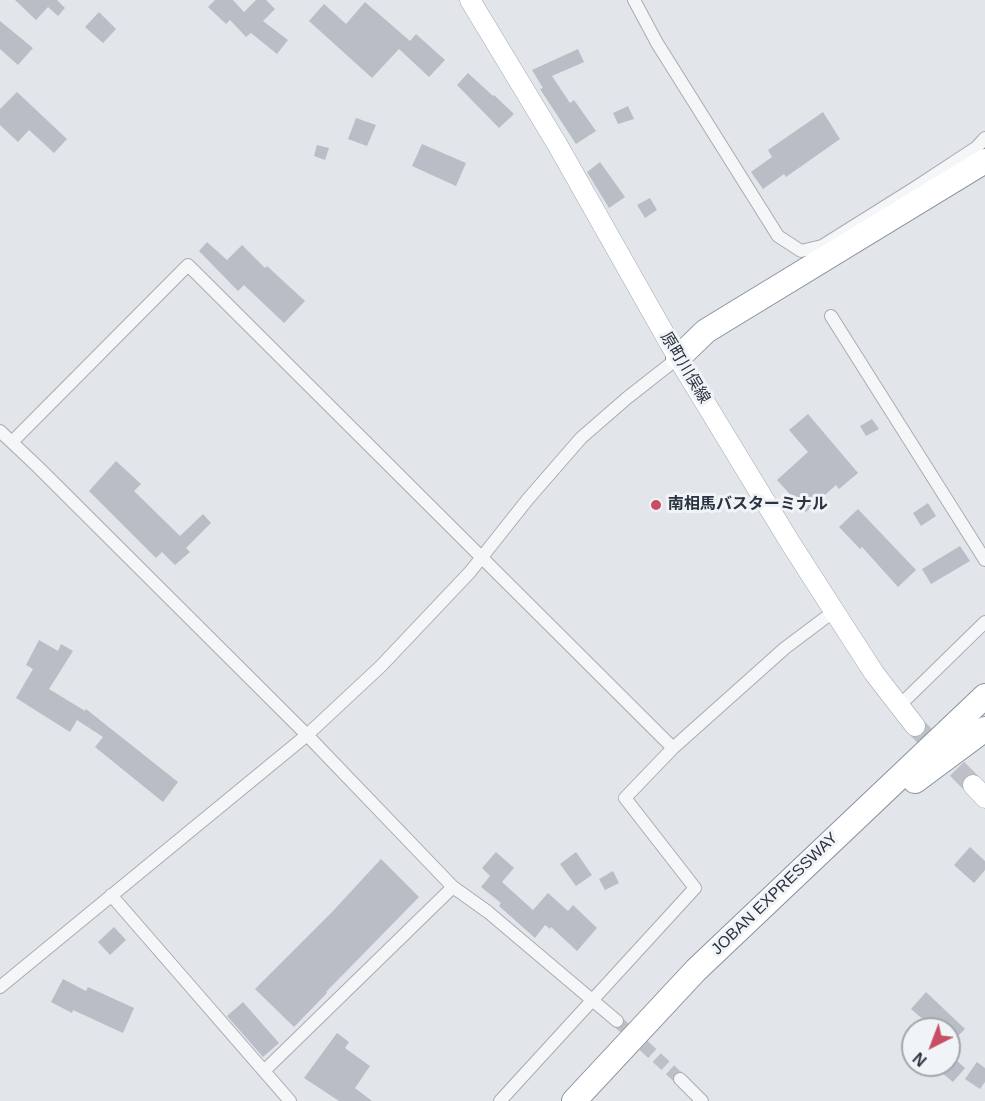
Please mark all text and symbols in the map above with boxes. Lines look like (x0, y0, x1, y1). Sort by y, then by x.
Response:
street label: 原町川俣線 (656, 329, 714, 407)
place label: 南相馬バスターミナル (668, 495, 828, 515)
marker: 南相馬バスターミナル (649, 498, 663, 512)
street label: JOBAN EXPRESSWAY (708, 829, 842, 959)
north arrow (901, 1017, 961, 1077)
text: N (910, 1049, 930, 1069)

